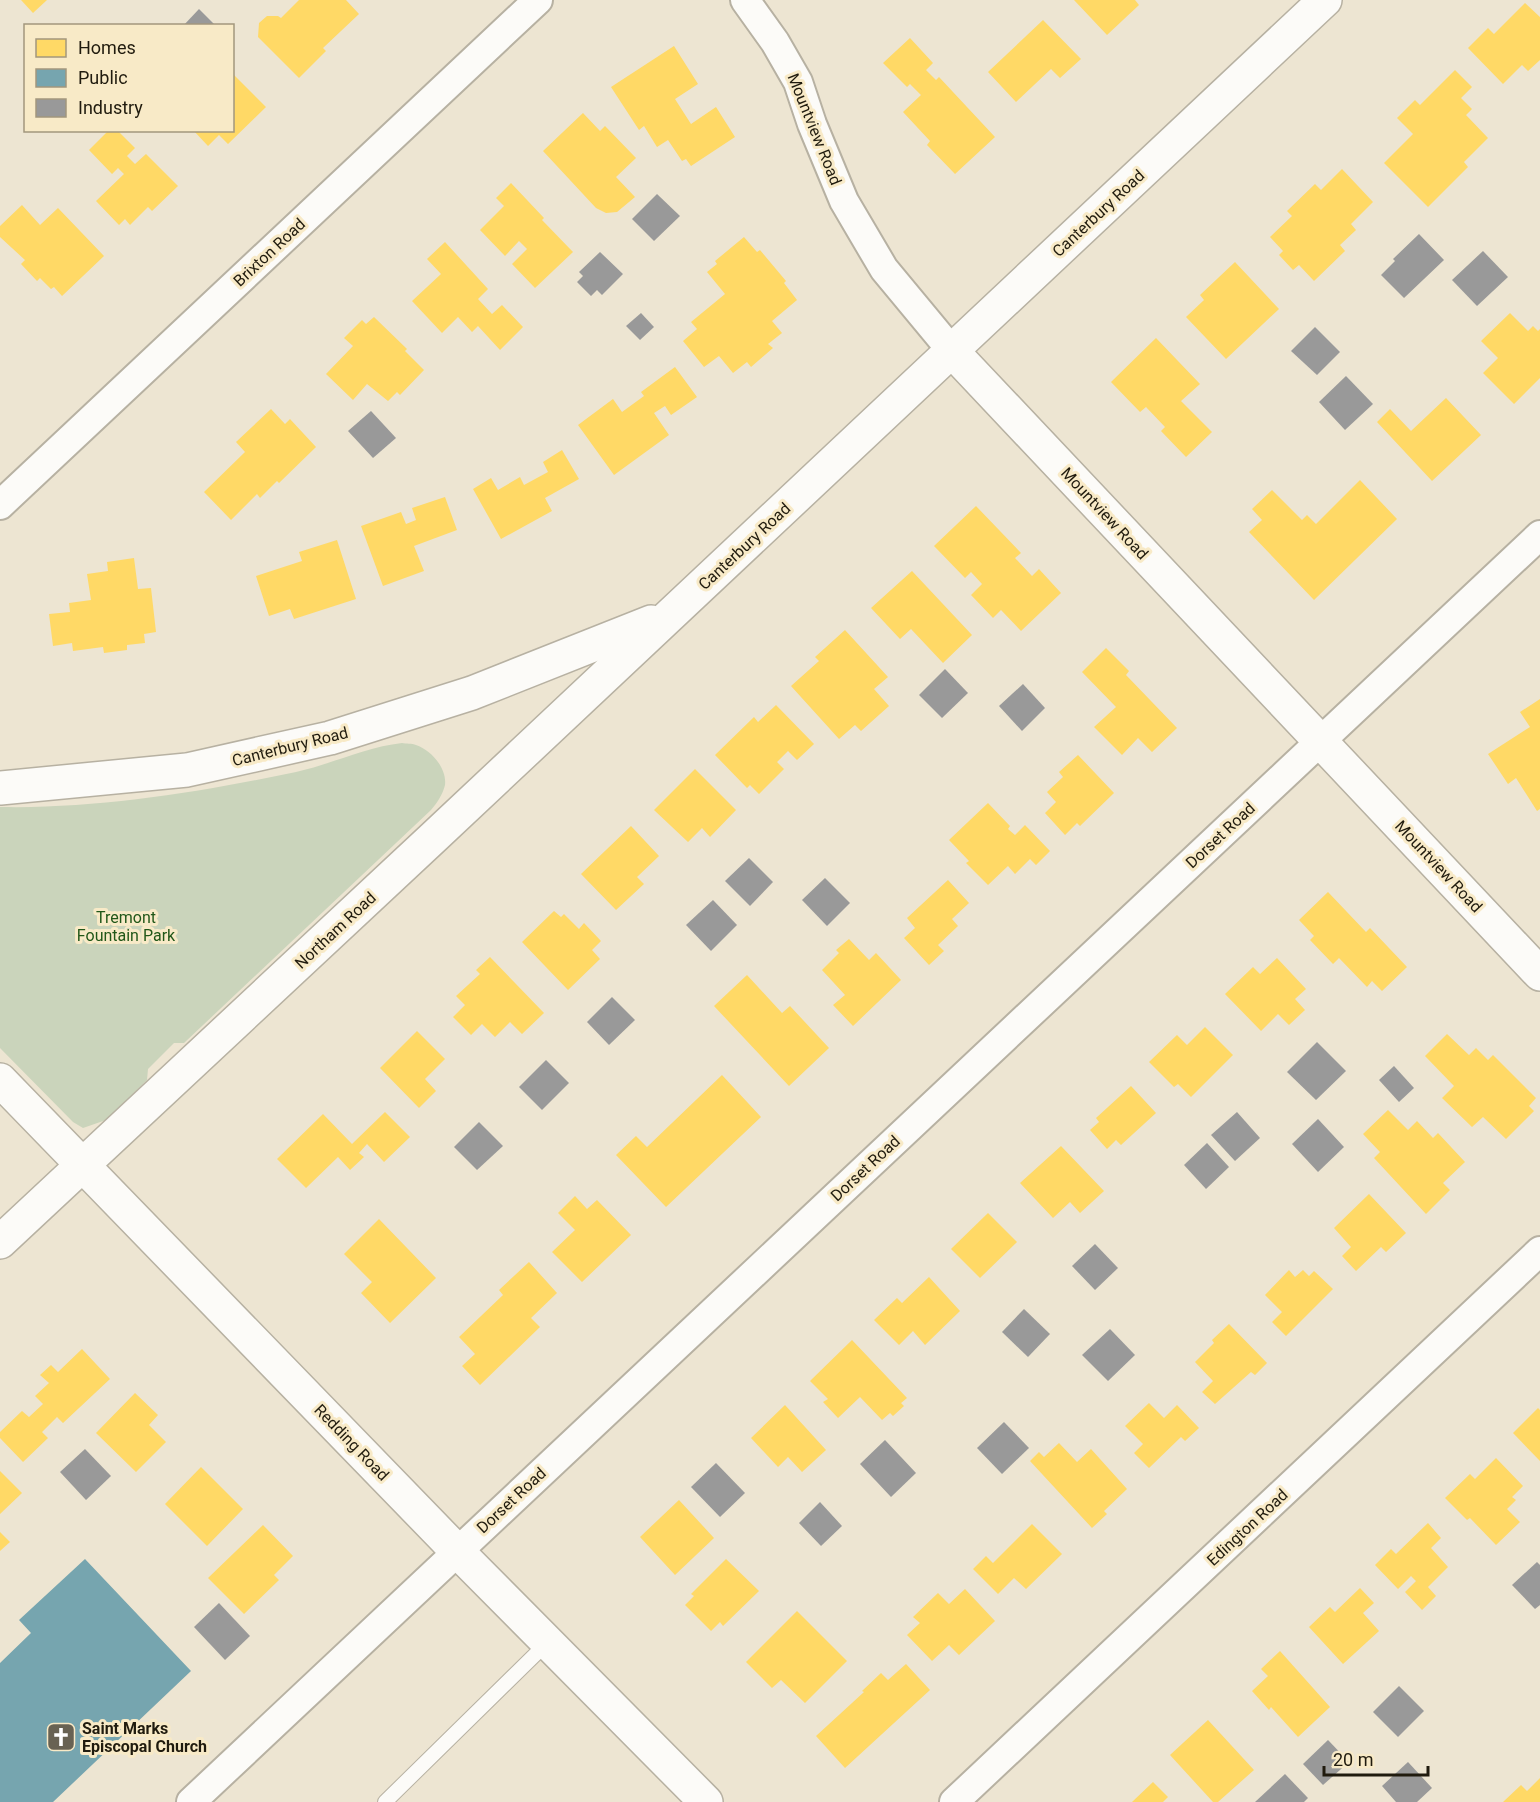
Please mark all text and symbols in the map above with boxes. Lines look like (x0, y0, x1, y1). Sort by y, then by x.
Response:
legend (24, 24, 234, 132)
text: Homes (78, 37, 136, 58)
text: Public (78, 67, 128, 88)
street label: Mountview Road (783, 71, 846, 188)
text: Industry (78, 97, 143, 118)
street label: Canterbury Road (1048, 166, 1148, 261)
street label: Brixton Road (230, 214, 309, 290)
street label: Mountview Road (1057, 463, 1152, 563)
street label: Canterbury Road (694, 499, 794, 594)
street label: Canterbury Road (230, 723, 350, 770)
street label: Dorset Road (1182, 799, 1259, 872)
street label: Mountview Road (1391, 816, 1486, 916)
street label: Northam Road (291, 888, 380, 973)
park label: Tremont Fountain Park (77, 908, 176, 945)
street label: Dorset Road (827, 1132, 904, 1205)
street label: Redding Road (310, 1400, 393, 1484)
street label: Dorset Road (473, 1464, 550, 1537)
street label: Edington Road (1203, 1485, 1292, 1570)
place label: Saint Marks Episcopal Church (82, 1719, 207, 1756)
church icon: Saint Marks Episcopal Church (45, 1721, 77, 1753)
scale bar (1324, 1739, 1428, 1777)
text: 20 m (1333, 1749, 1373, 1770)

